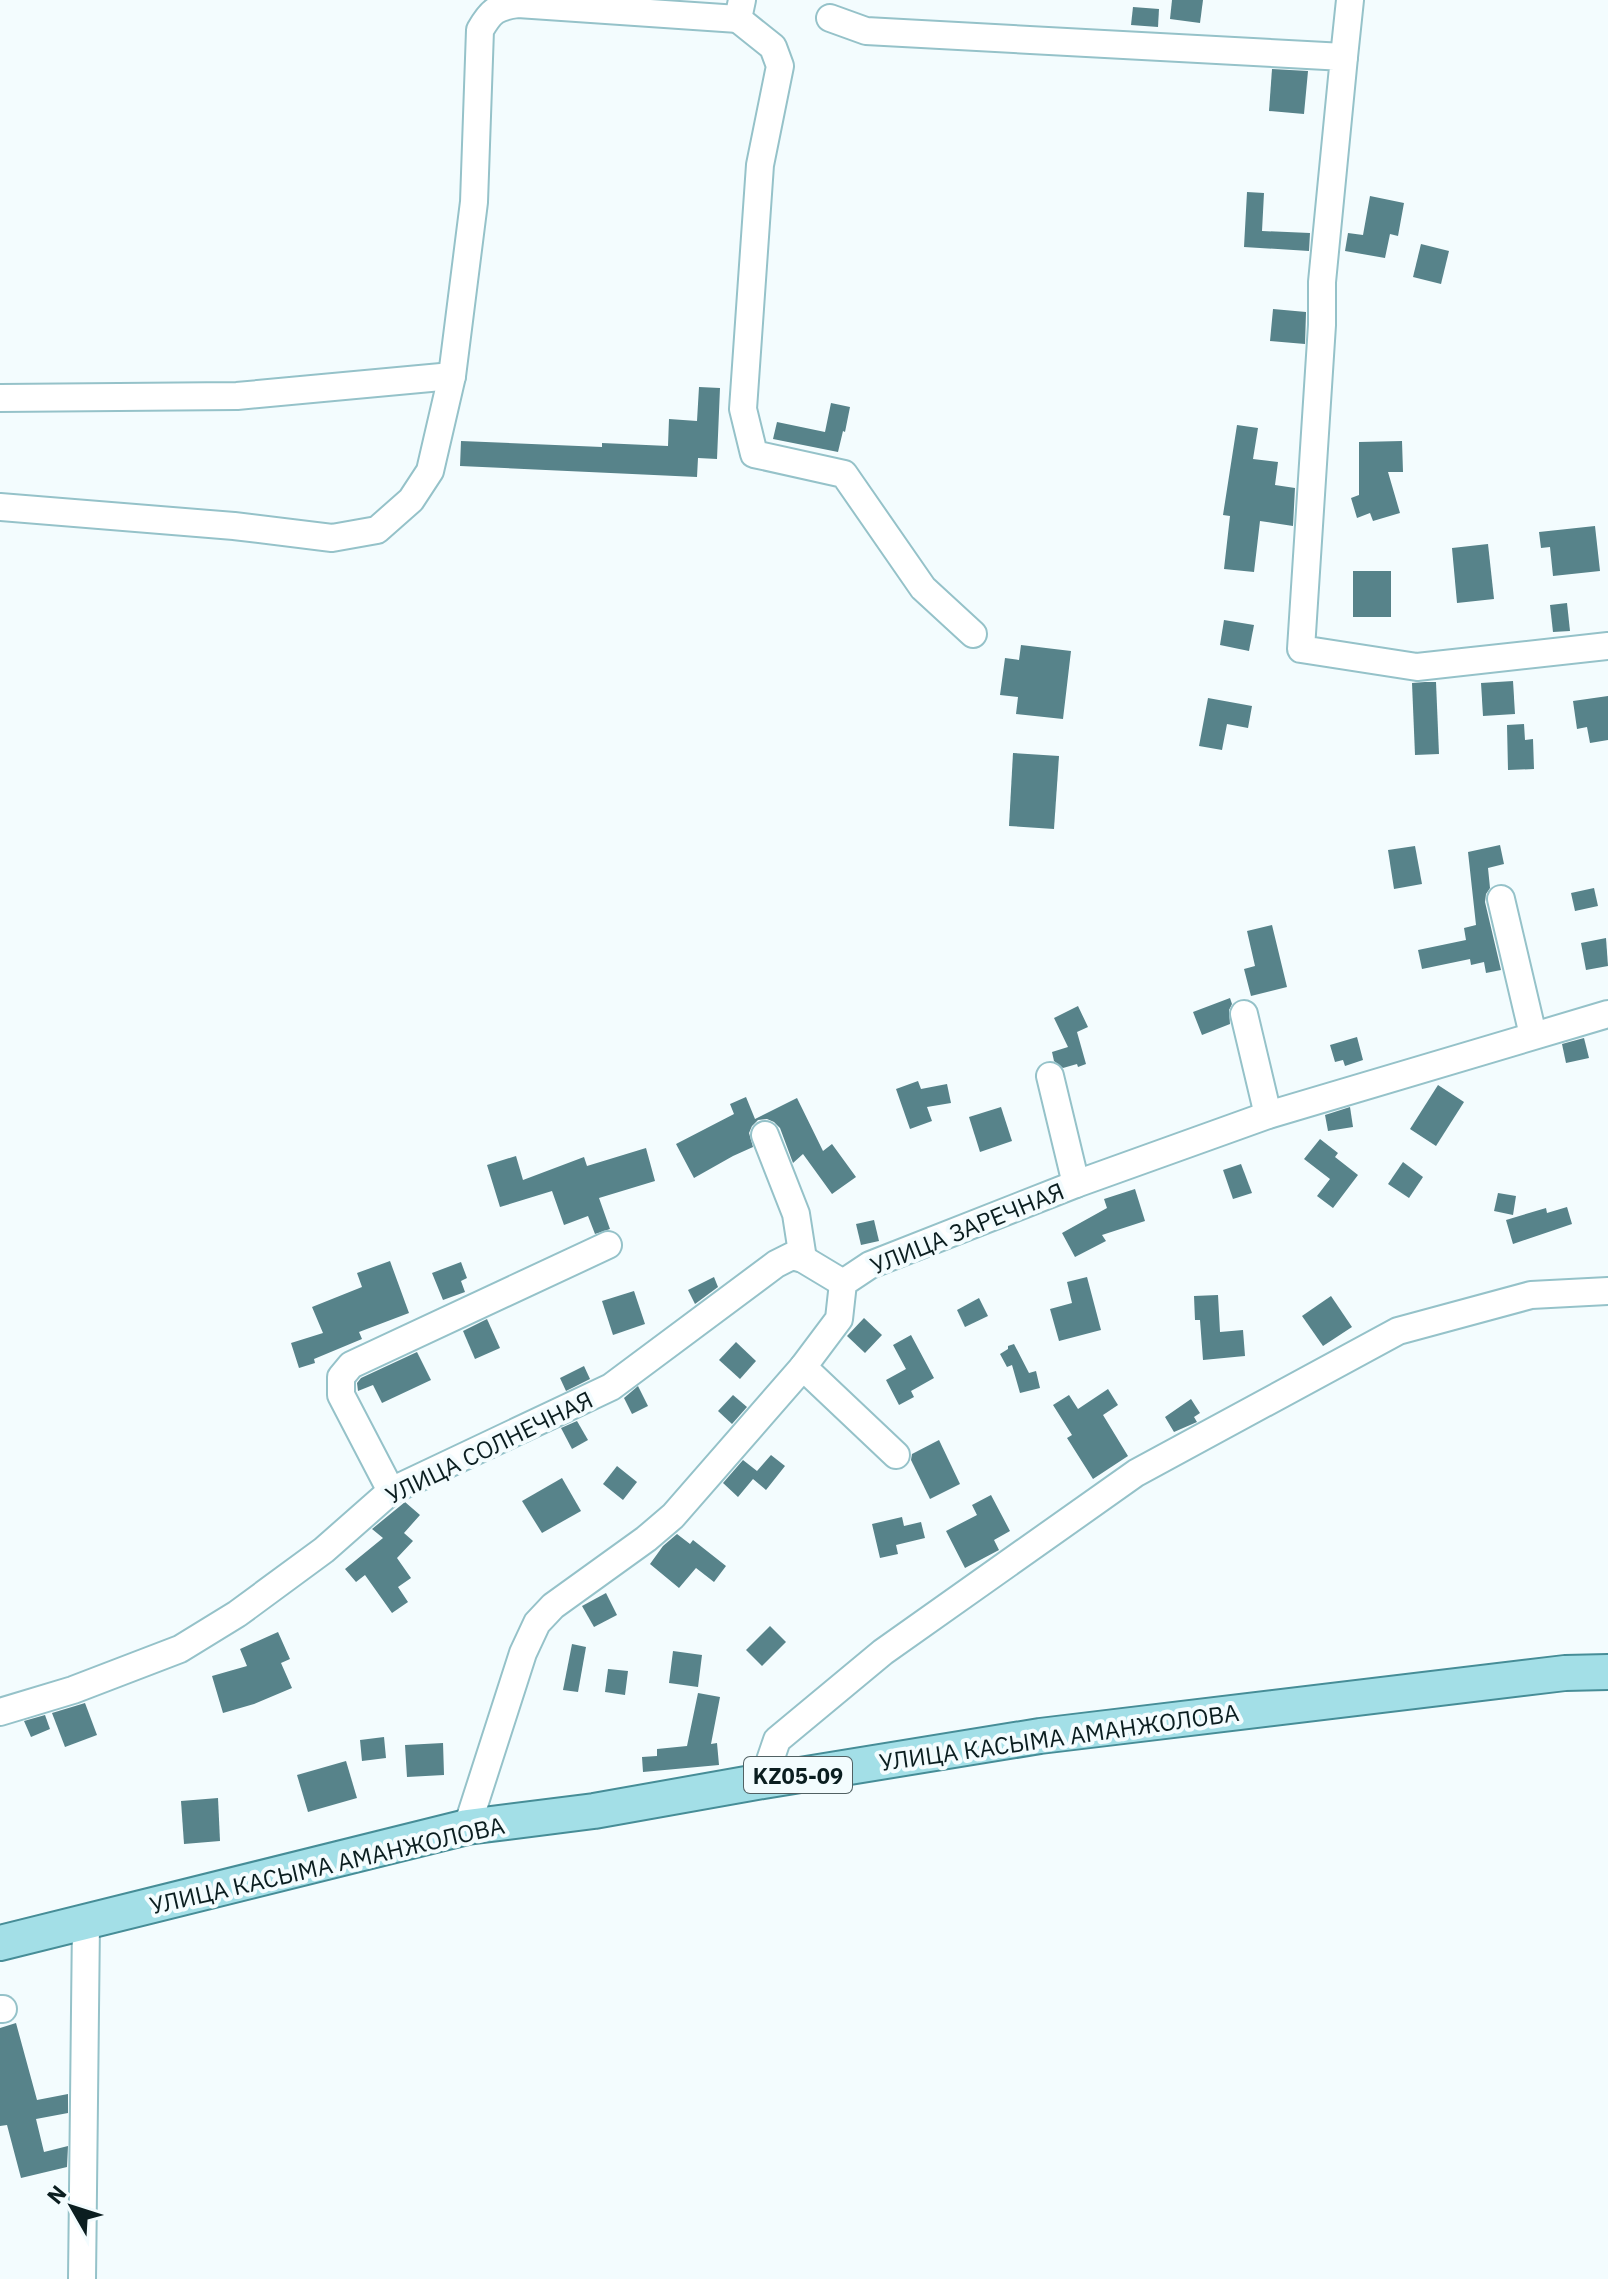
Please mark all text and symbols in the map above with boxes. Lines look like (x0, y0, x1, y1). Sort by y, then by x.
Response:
street label: УЛИЦА ЗАРЕЧНАЯ (865, 1175, 1069, 1281)
street label: УЛИЦА СОЛНЕЧНАЯ (380, 1383, 598, 1511)
street label: УЛИЦА КАСЫМА АМАНЖОЛОВА (877, 1696, 1241, 1778)
road number: KZ05-09 (744, 1757, 852, 1793)
street label: УЛИЦА КАСЫМА АМАНЖОЛОВА (146, 1809, 508, 1921)
north arrow (32, 2167, 112, 2247)
text: N (40, 2179, 72, 2209)

